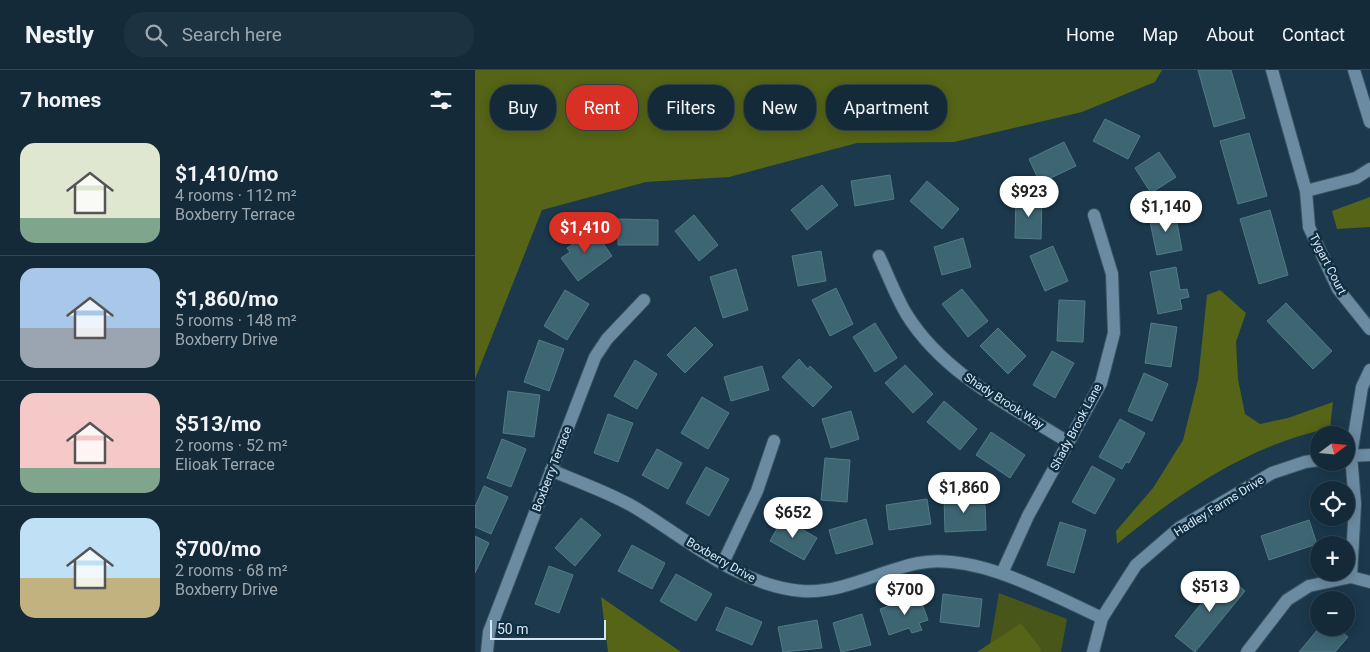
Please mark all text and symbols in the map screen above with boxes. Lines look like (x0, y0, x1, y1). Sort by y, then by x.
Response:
search box (124, 12, 474, 57)
text: Nestly (25, 21, 94, 49)
icon: search (142, 21, 170, 49)
text: Search here (182, 23, 282, 46)
text: Home (1066, 24, 1115, 45)
text: Map (1143, 24, 1178, 45)
text: About (1206, 24, 1254, 45)
text: Contact (1282, 24, 1345, 45)
chip: Buy (490, 85, 556, 130)
chip: Rent (566, 85, 638, 130)
chip: Filters (648, 85, 734, 130)
chip: New (744, 85, 816, 130)
chip: Apartment (826, 85, 947, 130)
icon: filters (427, 86, 455, 114)
text: 7 homes (20, 88, 101, 112)
text: $1,410/mo (175, 162, 278, 186)
icon: home (60, 163, 120, 223)
pin: $923 (999, 176, 1059, 218)
text: $923 (1011, 182, 1047, 201)
text: 4 rooms · 112 m² (175, 186, 297, 205)
pin: $1,140 (1125, 190, 1207, 233)
text: $1,140 (1141, 197, 1191, 216)
text: Boxberry Terrace (175, 205, 295, 224)
pin: $1,410 (544, 212, 626, 254)
text: $1,410 (560, 218, 610, 237)
street label: Tygart Court (1307, 231, 1349, 297)
text: $1,860/mo (175, 287, 278, 311)
icon: home (60, 288, 120, 348)
text: 5 rooms · 148 m² (175, 311, 297, 330)
text: Boxberry Drive (175, 330, 278, 349)
street label: Shady Brook Way (961, 370, 1047, 432)
street label: Shady Brook Lane (1047, 381, 1105, 473)
text: $513/mo (175, 412, 261, 436)
icon: home (60, 413, 120, 473)
street label: Boxberry Terrace (529, 425, 575, 513)
north arrow (1310, 426, 1355, 471)
map controls (1310, 426, 1355, 636)
text: 2 rooms · 52 m² (175, 436, 288, 455)
text: Elioak Terrace (175, 455, 275, 474)
pin: $1,860 (923, 472, 1005, 514)
street label: Hadley Farms Drive (1171, 473, 1267, 539)
text: $1,860 (939, 478, 989, 497)
button: locate (1310, 481, 1355, 526)
pin: $652 (763, 496, 823, 539)
text: $652 (775, 503, 811, 522)
street label: Boxberry Drive (684, 535, 758, 585)
button: + (1310, 536, 1355, 581)
text: $700/mo (175, 537, 261, 561)
icon: home (60, 538, 120, 598)
text: 2 rooms · 68 m² (175, 561, 288, 580)
pin: $513 (1180, 570, 1240, 613)
pin: $700 (875, 574, 935, 616)
text: $513 (1192, 577, 1228, 596)
text: Boxberry Drive (175, 580, 278, 599)
text: $700 (887, 580, 923, 599)
button: − (1310, 591, 1355, 636)
scale bar (490, 617, 606, 640)
text: 50 m (497, 621, 529, 637)

